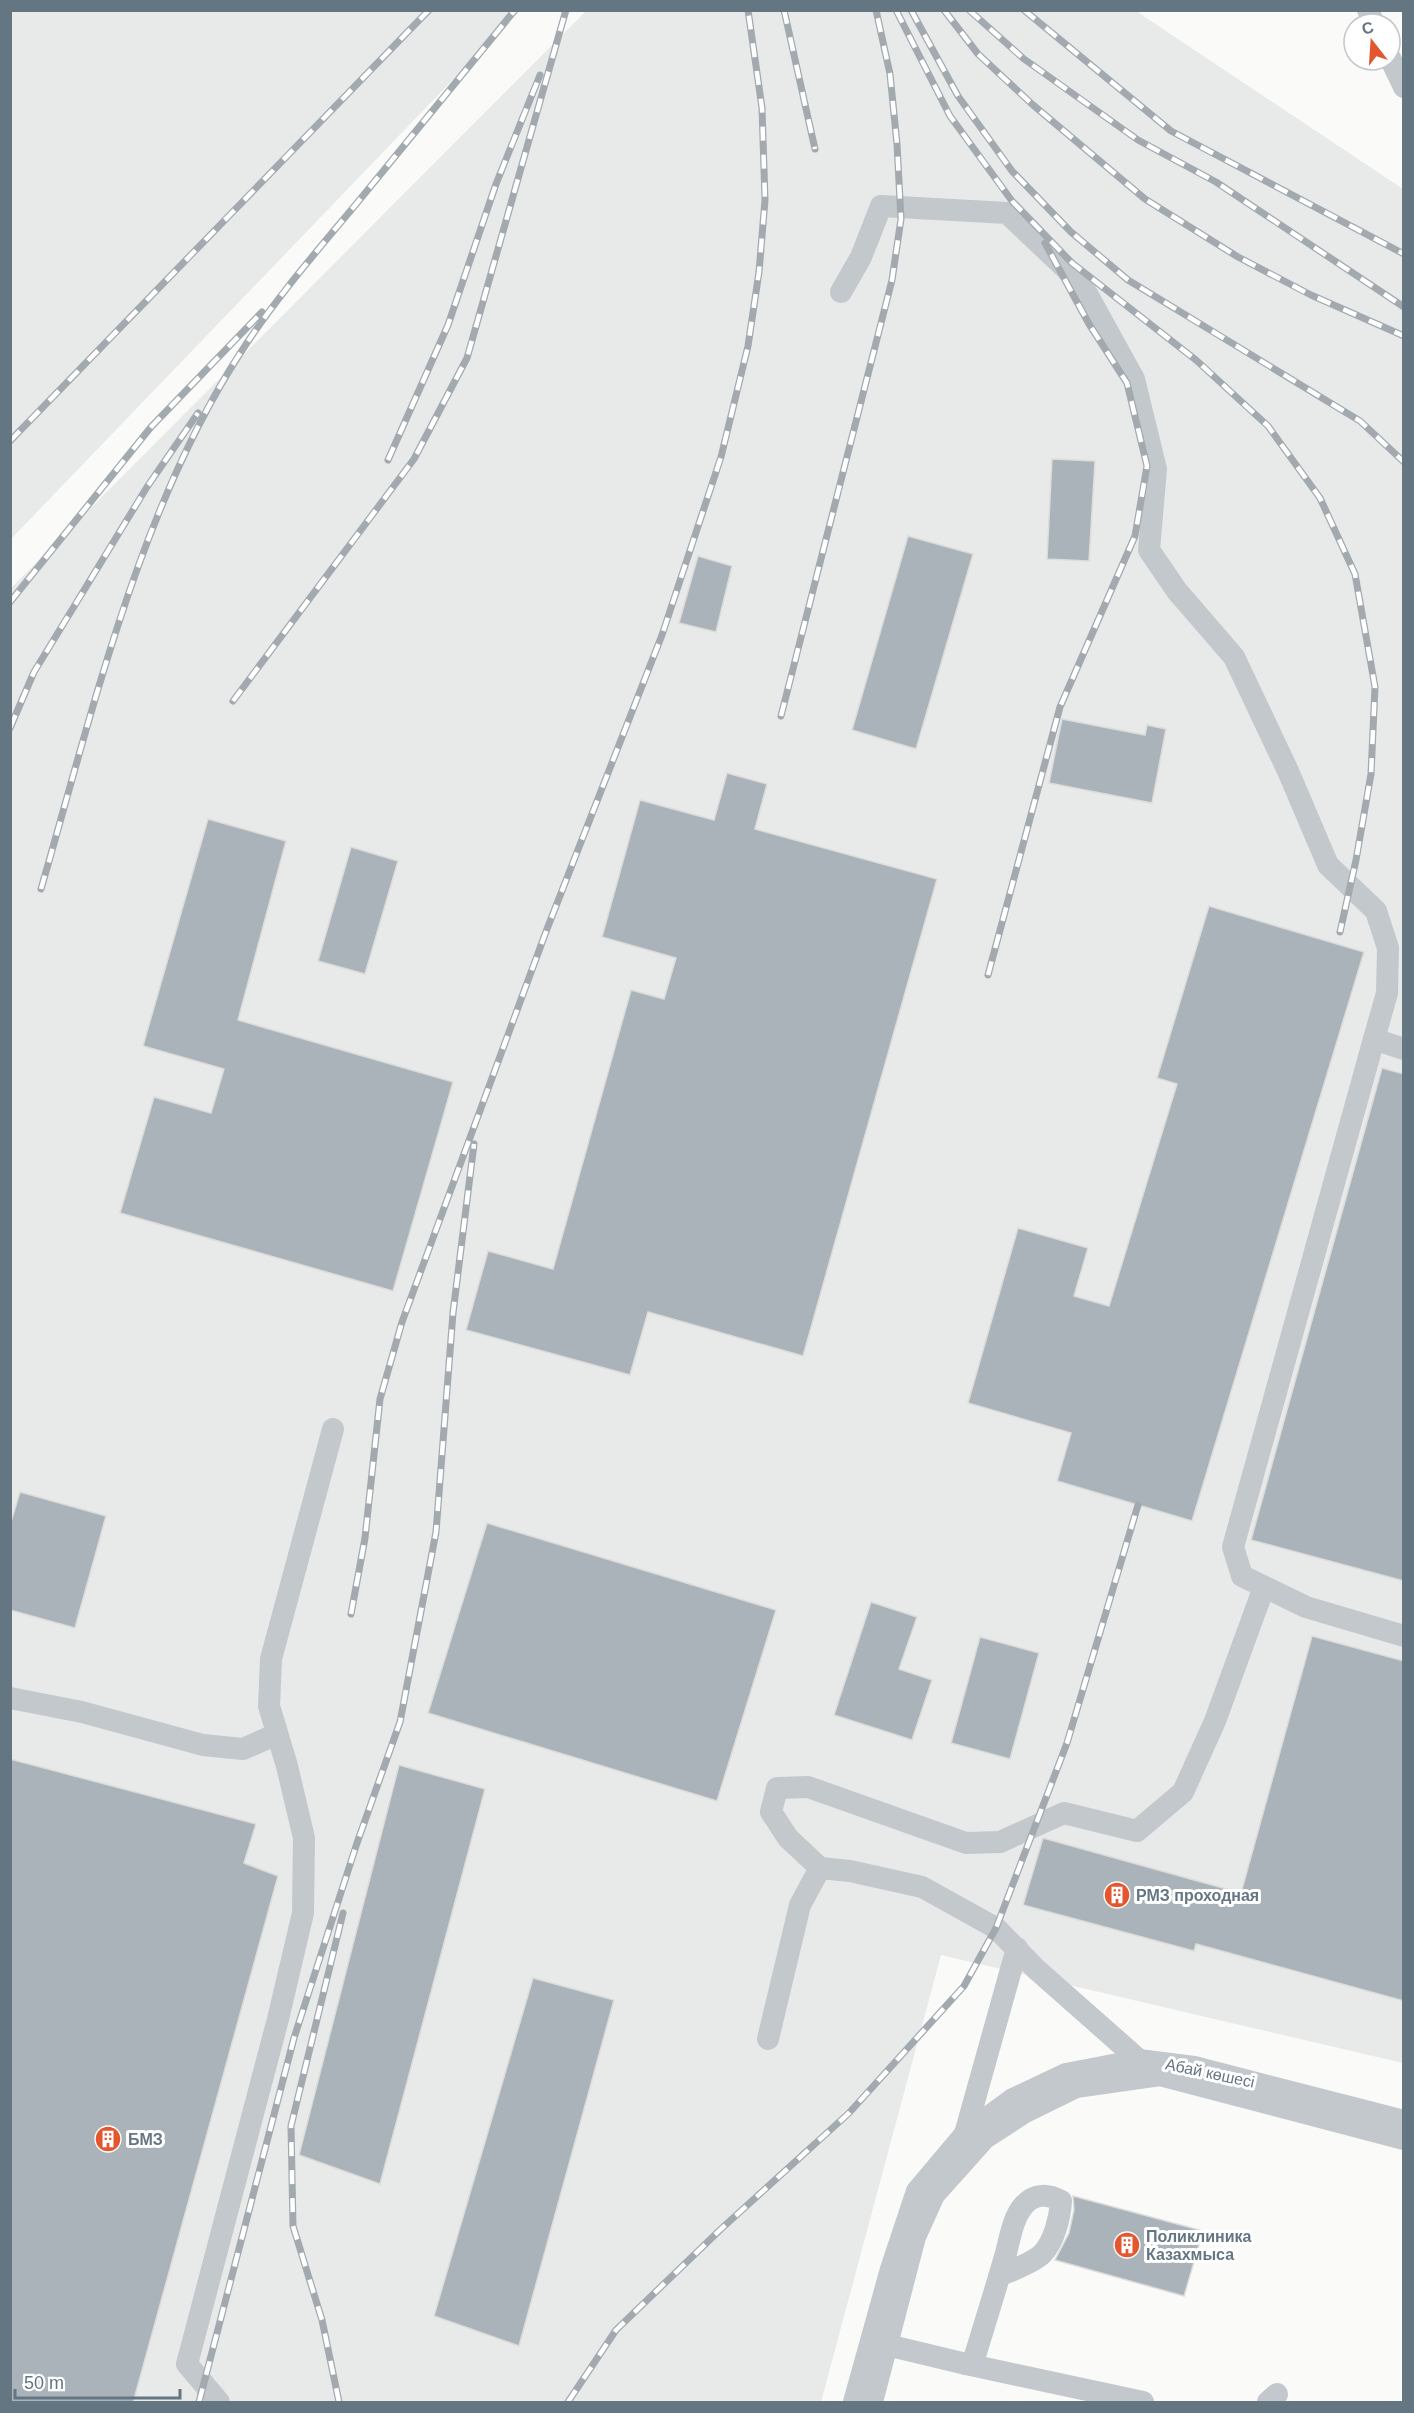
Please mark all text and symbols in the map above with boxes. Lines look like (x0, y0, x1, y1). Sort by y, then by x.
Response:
north arrow (1342, 12, 1402, 72)
text: С (1360, 18, 1376, 38)
building icon: РМЗ проходная (1102, 1880, 1132, 1910)
place label: РМЗ проходная (1136, 1887, 1259, 1904)
street label: Абай көшесі (1164, 2055, 1256, 2091)
building icon: БМЗ (93, 2124, 123, 2154)
place label: БМЗ (128, 2131, 163, 2148)
place label: Поликлиника Казахмыса (1146, 2228, 1252, 2263)
building icon: Поликлиника Казахмыса (1112, 2230, 1142, 2260)
scale bar (15, 2362, 180, 2400)
text: 50 m (24, 2373, 64, 2393)

